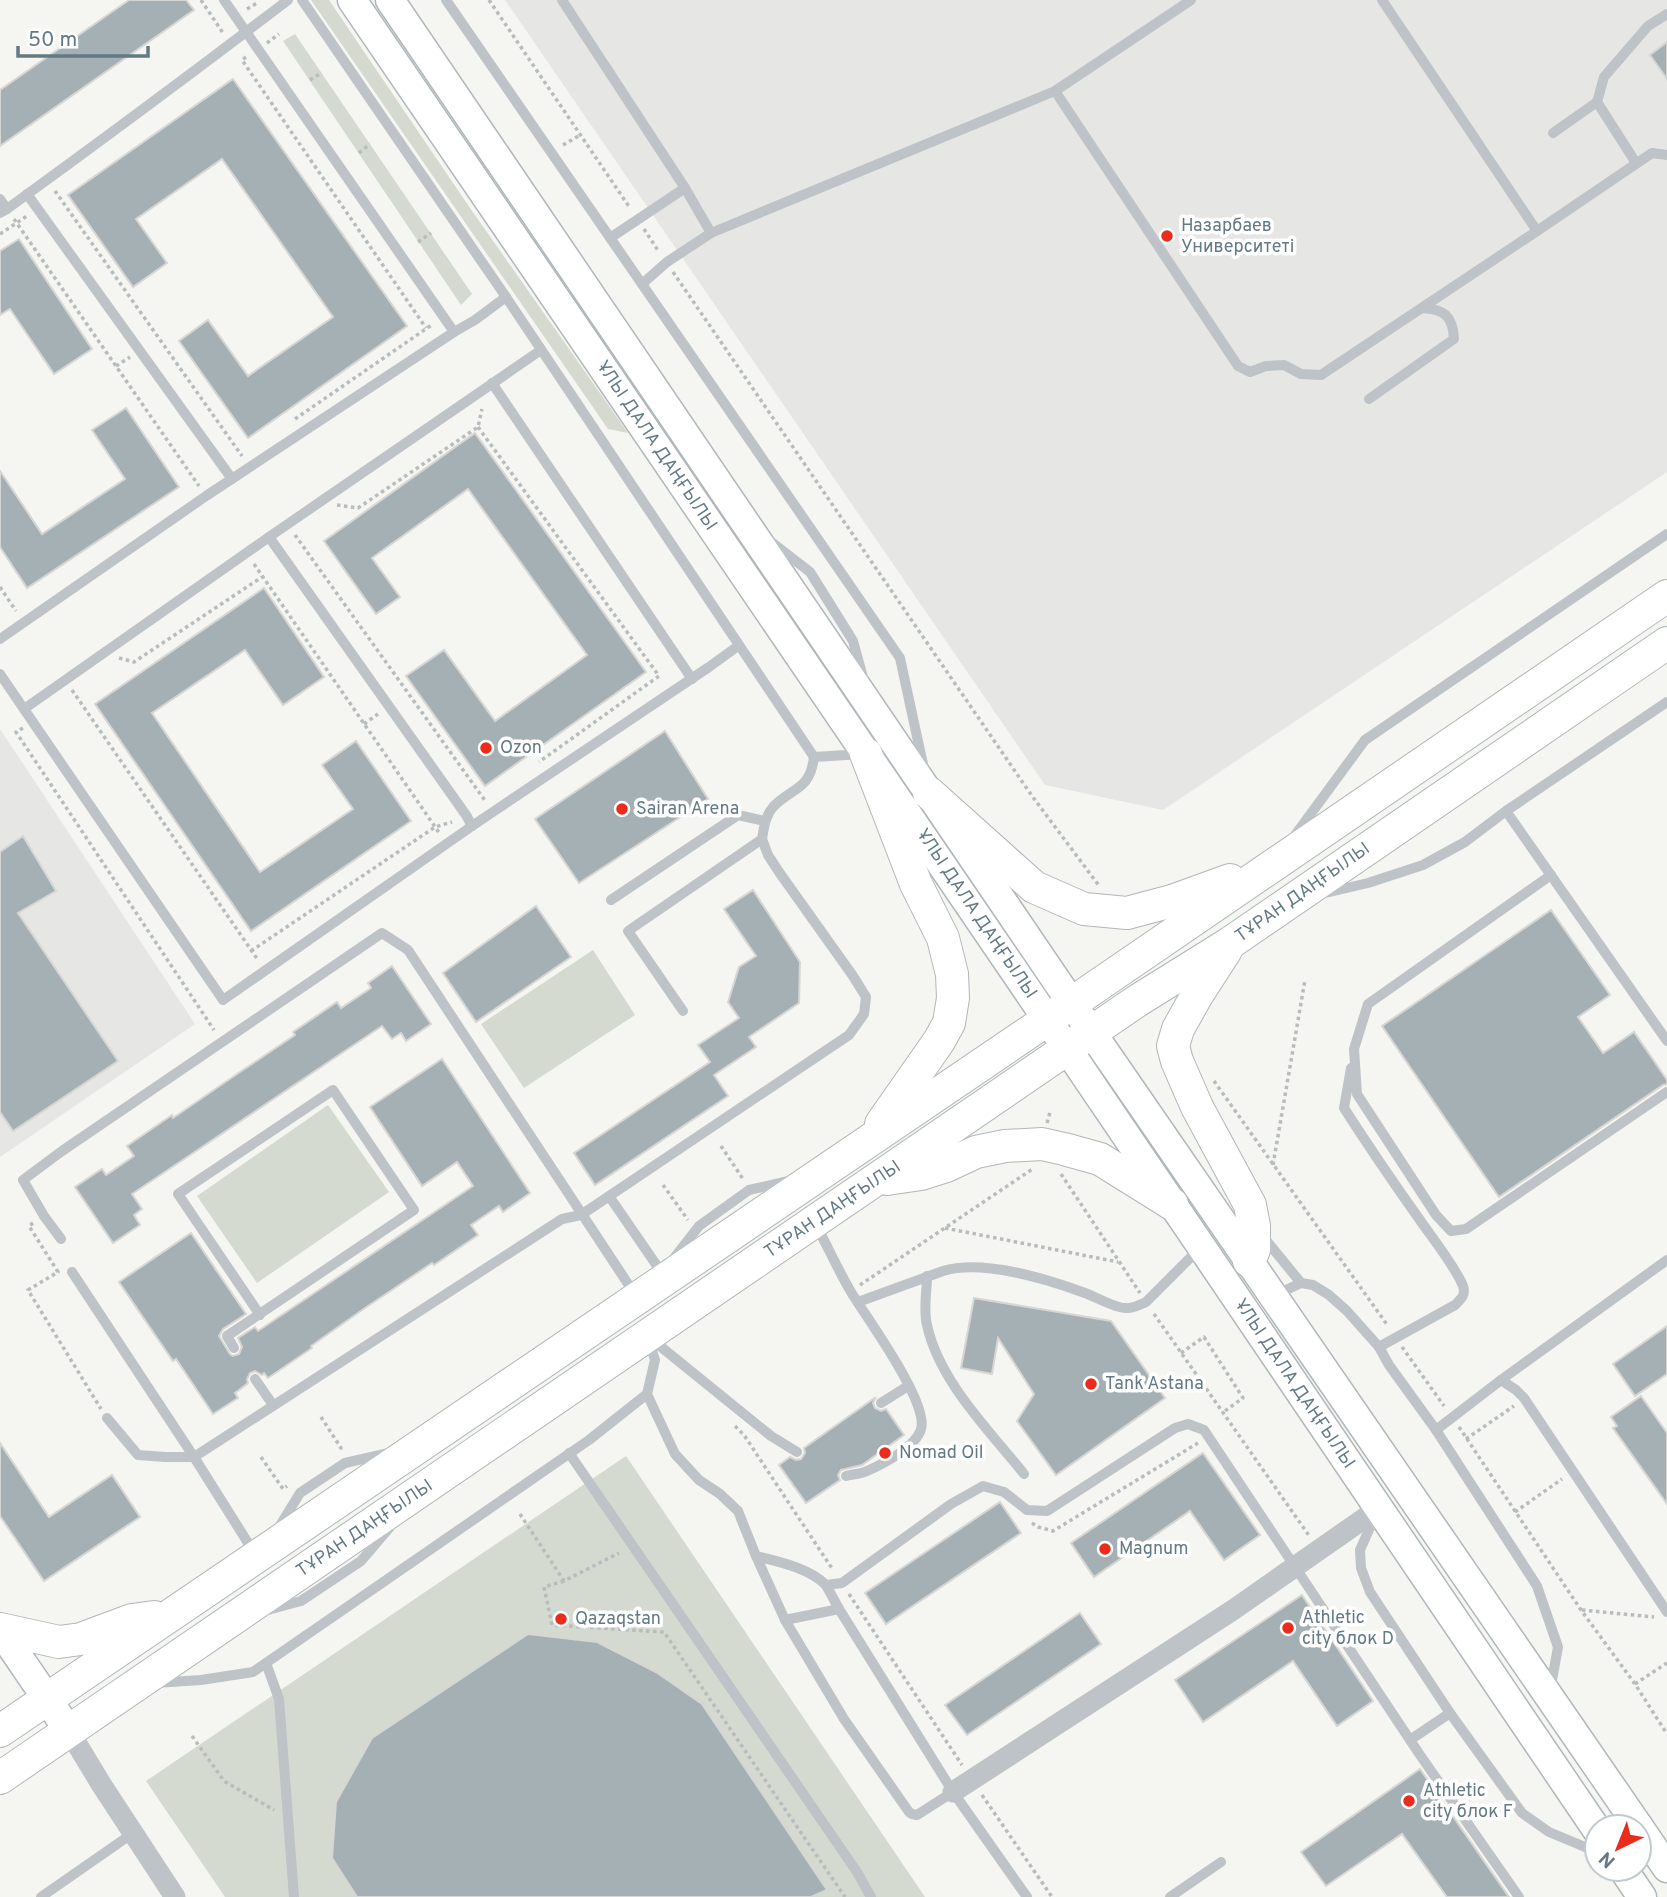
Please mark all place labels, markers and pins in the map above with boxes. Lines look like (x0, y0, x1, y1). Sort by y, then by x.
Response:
place label: Назарбаев Университеті (1181, 215, 1294, 259)
marker: Назарбаев Университеті (1159, 228, 1175, 244)
place label: Ozon (500, 737, 542, 760)
marker: Ozon (478, 740, 494, 756)
place label: Sairan Arena (636, 798, 739, 821)
marker: Sairan Arena (614, 801, 630, 817)
place label: Tank Astana (1105, 1373, 1204, 1396)
marker: Tank Astana (1083, 1376, 1099, 1392)
place label: Nomad Oil (899, 1442, 984, 1465)
marker: Nomad Oil (877, 1445, 893, 1461)
place label: Magnum (1119, 1538, 1189, 1561)
marker: Magnum (1097, 1541, 1113, 1557)
place label: Athletic city блок D (1302, 1607, 1394, 1651)
place label: Qazaqstan (575, 1608, 661, 1631)
marker: Qazaqstan (553, 1611, 569, 1627)
marker: Athletic city блок D (1280, 1620, 1296, 1636)
place label: Athletic city блок F (1423, 1780, 1513, 1824)
marker: Athletic city блок F (1401, 1793, 1417, 1809)

